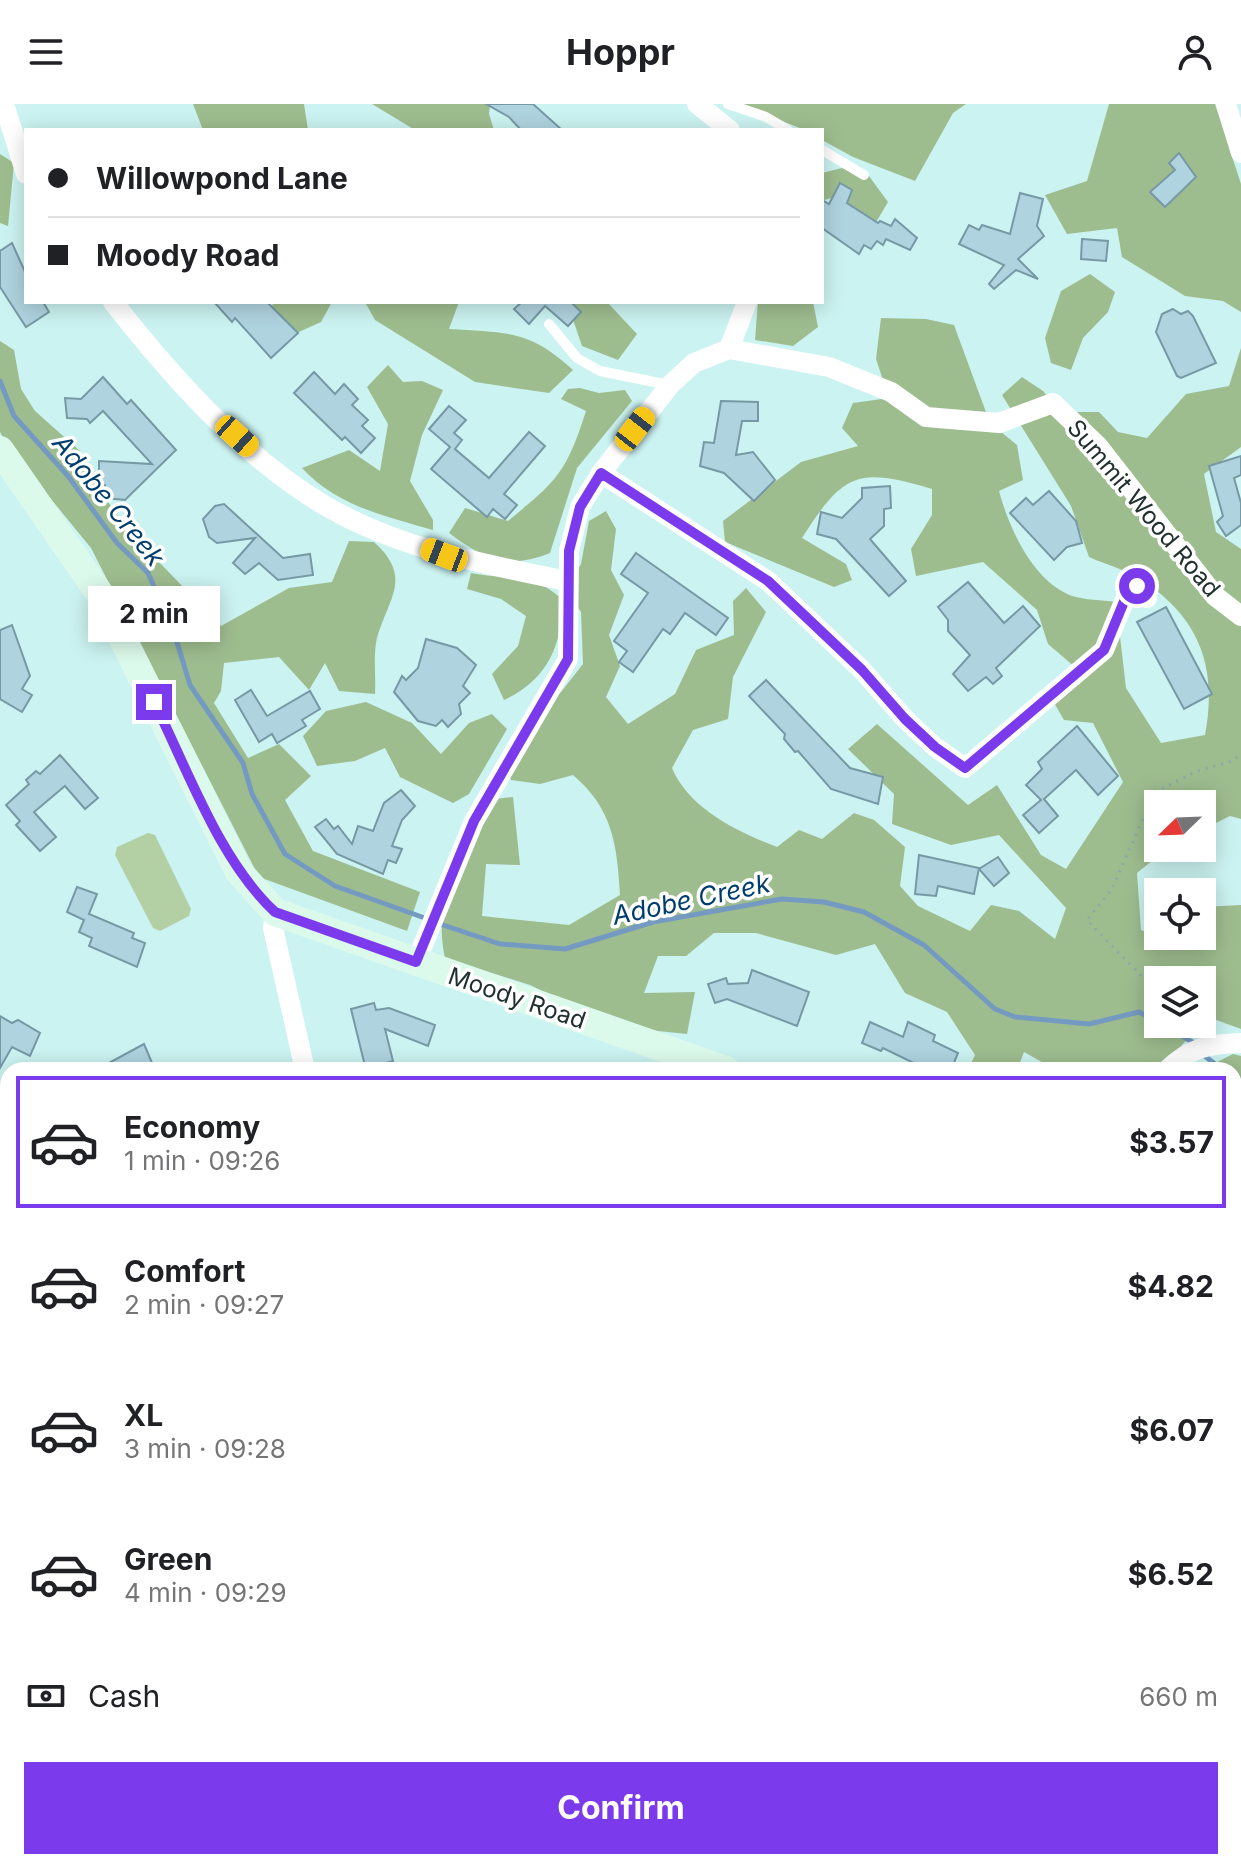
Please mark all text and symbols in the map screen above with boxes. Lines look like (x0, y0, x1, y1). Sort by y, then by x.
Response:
icon: menu (24, 30, 68, 74)
text: Hoppr (566, 30, 675, 74)
icon: person (1173, 30, 1217, 74)
text: Willowpond Lane (96, 160, 348, 196)
text: Moody Road (96, 237, 280, 273)
car (611, 403, 659, 455)
car (211, 411, 263, 461)
street label: Summit Wood Road (1061, 413, 1227, 603)
water label: Adobe Creek (46, 427, 172, 573)
car (417, 535, 471, 575)
route start (1119, 568, 1155, 604)
callout: 2 min (88, 586, 220, 642)
text: 2 min (119, 598, 189, 629)
route end (136, 684, 172, 720)
north arrow (1144, 790, 1216, 862)
map controls (1144, 790, 1216, 1038)
water label: Adobe Creek (608, 867, 773, 931)
button: locate (1144, 878, 1216, 950)
street label: Moody Road (444, 961, 590, 1035)
button: layers (1144, 966, 1216, 1038)
icon: car (28, 1106, 100, 1178)
text: Economy (124, 1109, 260, 1145)
text: $3.57 (1129, 1124, 1214, 1160)
text: 1 min · 09:26 (124, 1145, 280, 1176)
icon: car (28, 1250, 100, 1322)
text: Comfort (124, 1253, 245, 1289)
text: $4.82 (1127, 1268, 1214, 1304)
text: 2 min · 09:27 (124, 1289, 284, 1320)
icon: car (28, 1394, 100, 1466)
text: XL (124, 1397, 163, 1433)
text: $6.07 (1130, 1412, 1214, 1448)
text: 3 min · 09:28 (124, 1433, 286, 1464)
icon: car (28, 1538, 100, 1610)
text: Green (124, 1541, 212, 1577)
text: $6.52 (1128, 1556, 1214, 1592)
text: 4 min · 09:29 (124, 1577, 287, 1608)
icon: cash (24, 1674, 68, 1718)
text: Cash (88, 1678, 160, 1714)
text: 660 m (1139, 1681, 1218, 1712)
button: Confirm (24, 1762, 1218, 1854)

